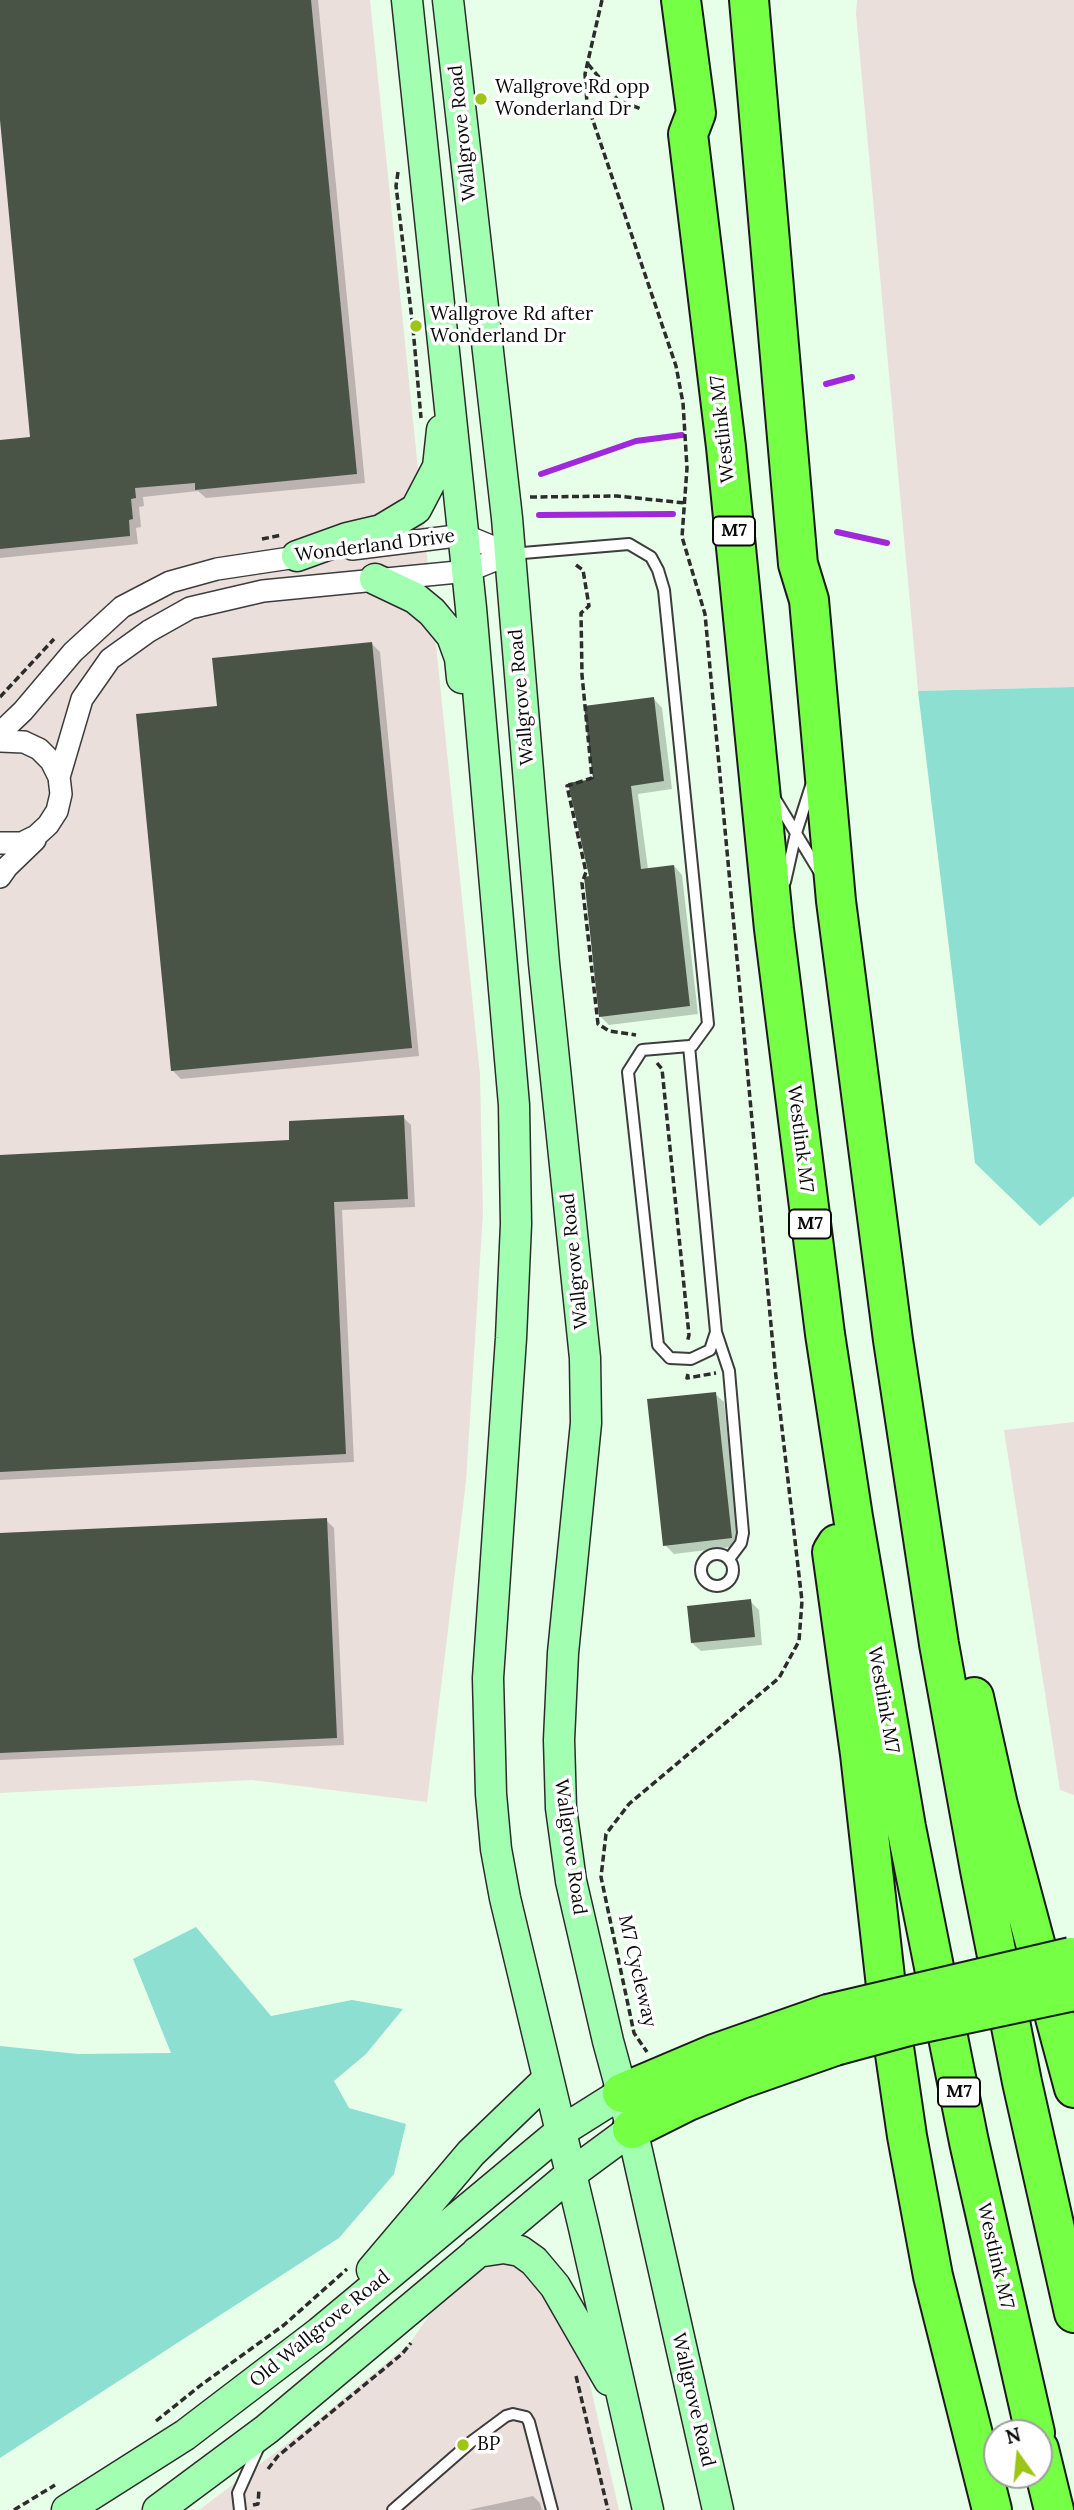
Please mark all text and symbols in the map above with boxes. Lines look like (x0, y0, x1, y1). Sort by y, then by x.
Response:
street label: Wallgrove Road (445, 64, 481, 202)
place label: Wallgrove Rd opp Wonderland Dr (495, 77, 650, 121)
marker: Wallgrove Rd opp Wonderland Dr (473, 91, 489, 107)
place label: Wallgrove Rd after Wonderland Dr (430, 304, 593, 348)
marker: Wallgrove Rd after Wonderland Dr (408, 318, 424, 334)
street label: Westlink M7 (706, 374, 740, 484)
road number: M7 (713, 516, 755, 546)
street label: Wonderland Drive (294, 525, 456, 567)
street label: Wallgrove Road (505, 628, 539, 766)
street label: Westlink M7 (782, 1084, 818, 1194)
street label: Wallgrove Road (557, 1192, 593, 1330)
road number: M7 (789, 1210, 831, 1238)
street label: Westlink M7 (862, 1645, 904, 1755)
street label: Wallgrove Road (549, 1778, 591, 1916)
street label: M7 Cycleway (613, 1913, 661, 2029)
road number: M7 (938, 2078, 980, 2106)
street label: Westlink M7 (972, 2201, 1018, 2311)
street label: Old Wallgrove Road (245, 2266, 395, 2392)
street label: Wallgrove Road (667, 2331, 719, 2469)
north arrow (983, 2419, 1053, 2489)
text: N (1003, 2422, 1023, 2449)
place label: BP (477, 2434, 500, 2456)
marker: BP (455, 2437, 471, 2453)

